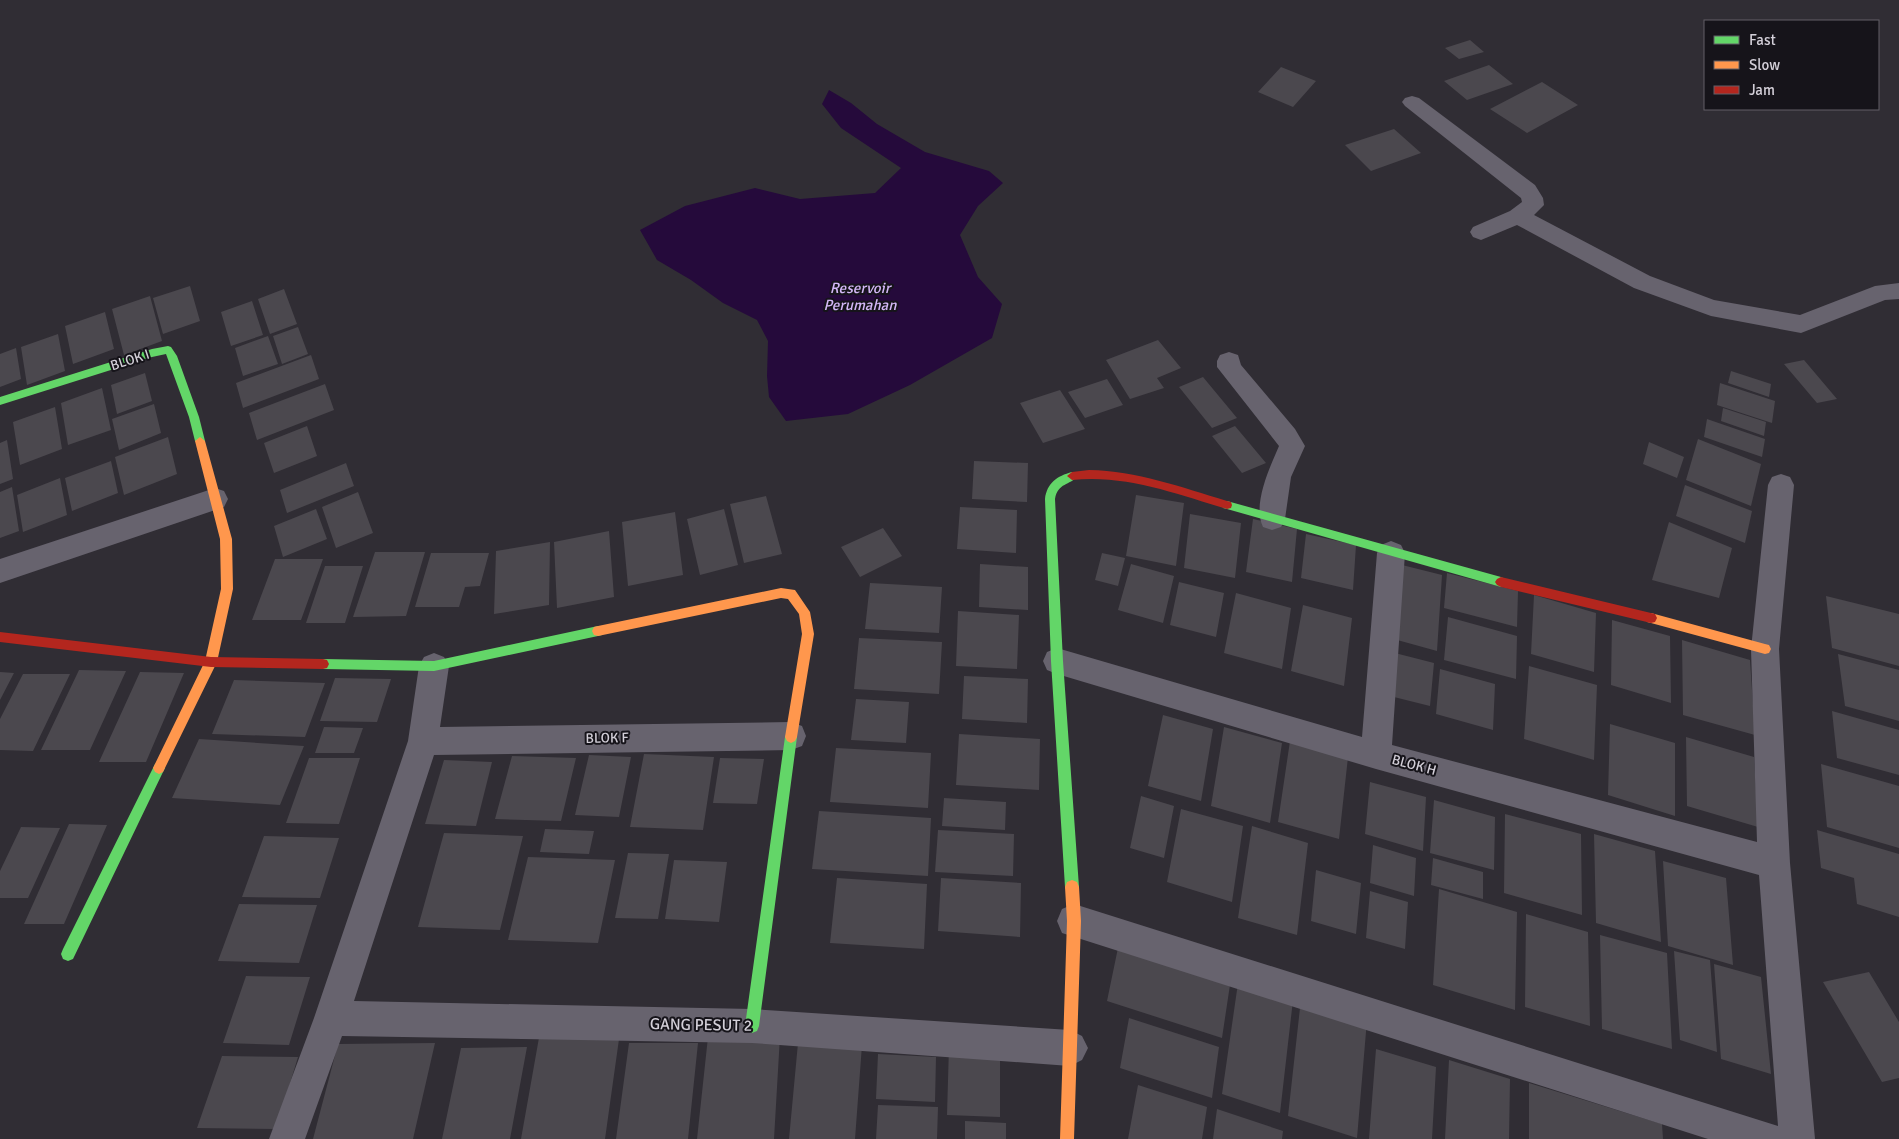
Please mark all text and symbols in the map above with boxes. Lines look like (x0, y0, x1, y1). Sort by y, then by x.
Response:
legend (1704, 20, 1879, 110)
text: Fast (1749, 31, 1776, 49)
text: Slow (1749, 56, 1780, 74)
text: Jam (1749, 81, 1775, 99)
water label: Reservoir Perumahan (824, 279, 897, 314)
street label: BLOK I (108, 346, 152, 374)
street label: BLOK F (585, 729, 629, 747)
street label: BLOK H (1390, 751, 1438, 779)
street label: GANG PESUT 2 (650, 1014, 752, 1036)

